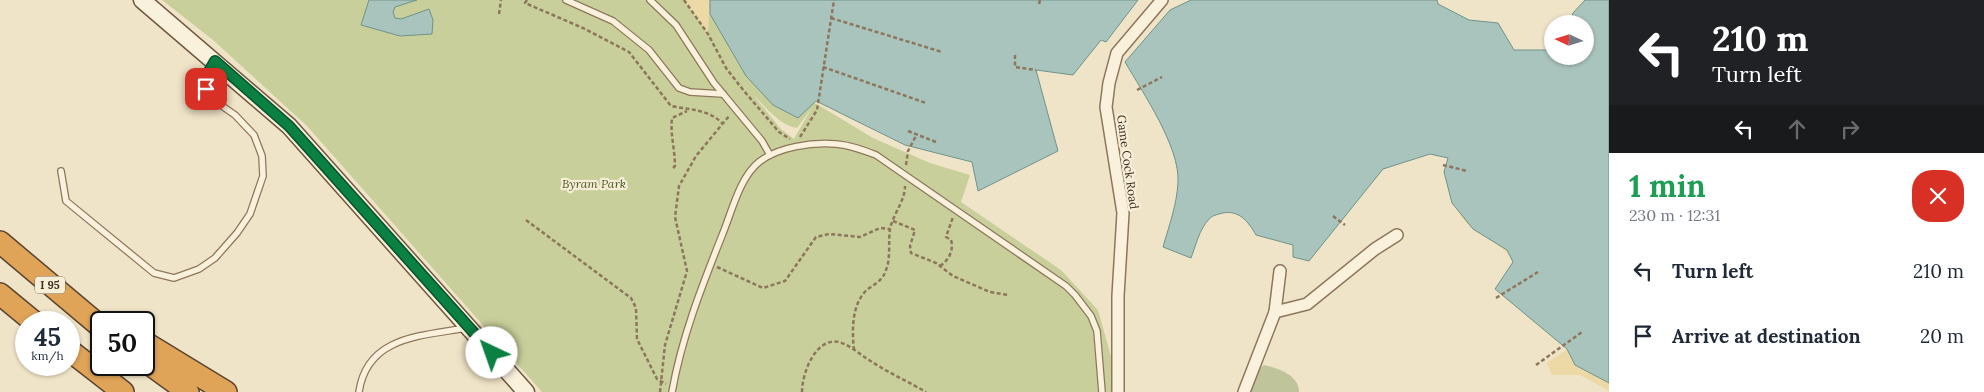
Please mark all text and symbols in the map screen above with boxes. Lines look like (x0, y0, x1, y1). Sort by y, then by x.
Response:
north arrow (1544, 15, 1594, 65)
map controls (1544, 15, 1594, 65)
text: 210 m (1712, 16, 1809, 61)
icon: left (1629, 20, 1694, 85)
text: Turn left (1712, 60, 1802, 88)
pin (185, 68, 227, 110)
icon: arrive (192, 75, 220, 103)
street label: Game Cock Road (1114, 114, 1142, 210)
icon: left (1730, 115, 1758, 143)
icon: ahead (1783, 115, 1811, 143)
icon: right (1836, 115, 1864, 143)
text: 1 min (1629, 167, 1706, 205)
button: close (1912, 170, 1964, 222)
park label: Byram Park (562, 176, 626, 191)
text: 230 m · 12:31 (1629, 205, 1720, 225)
icon: left (1629, 257, 1657, 285)
text: Turn left (1672, 259, 1753, 283)
text: 210 m (1913, 259, 1964, 283)
road number: I 95 (35, 276, 65, 294)
speed limit sign: 50 (90, 311, 155, 376)
text: 45 (34, 321, 61, 353)
icon: arrive (1629, 322, 1657, 350)
text: Arrive at destination (1672, 324, 1861, 348)
text: 20 m (1920, 324, 1964, 348)
position arrow (465, 326, 517, 378)
text: km/h (31, 348, 64, 363)

